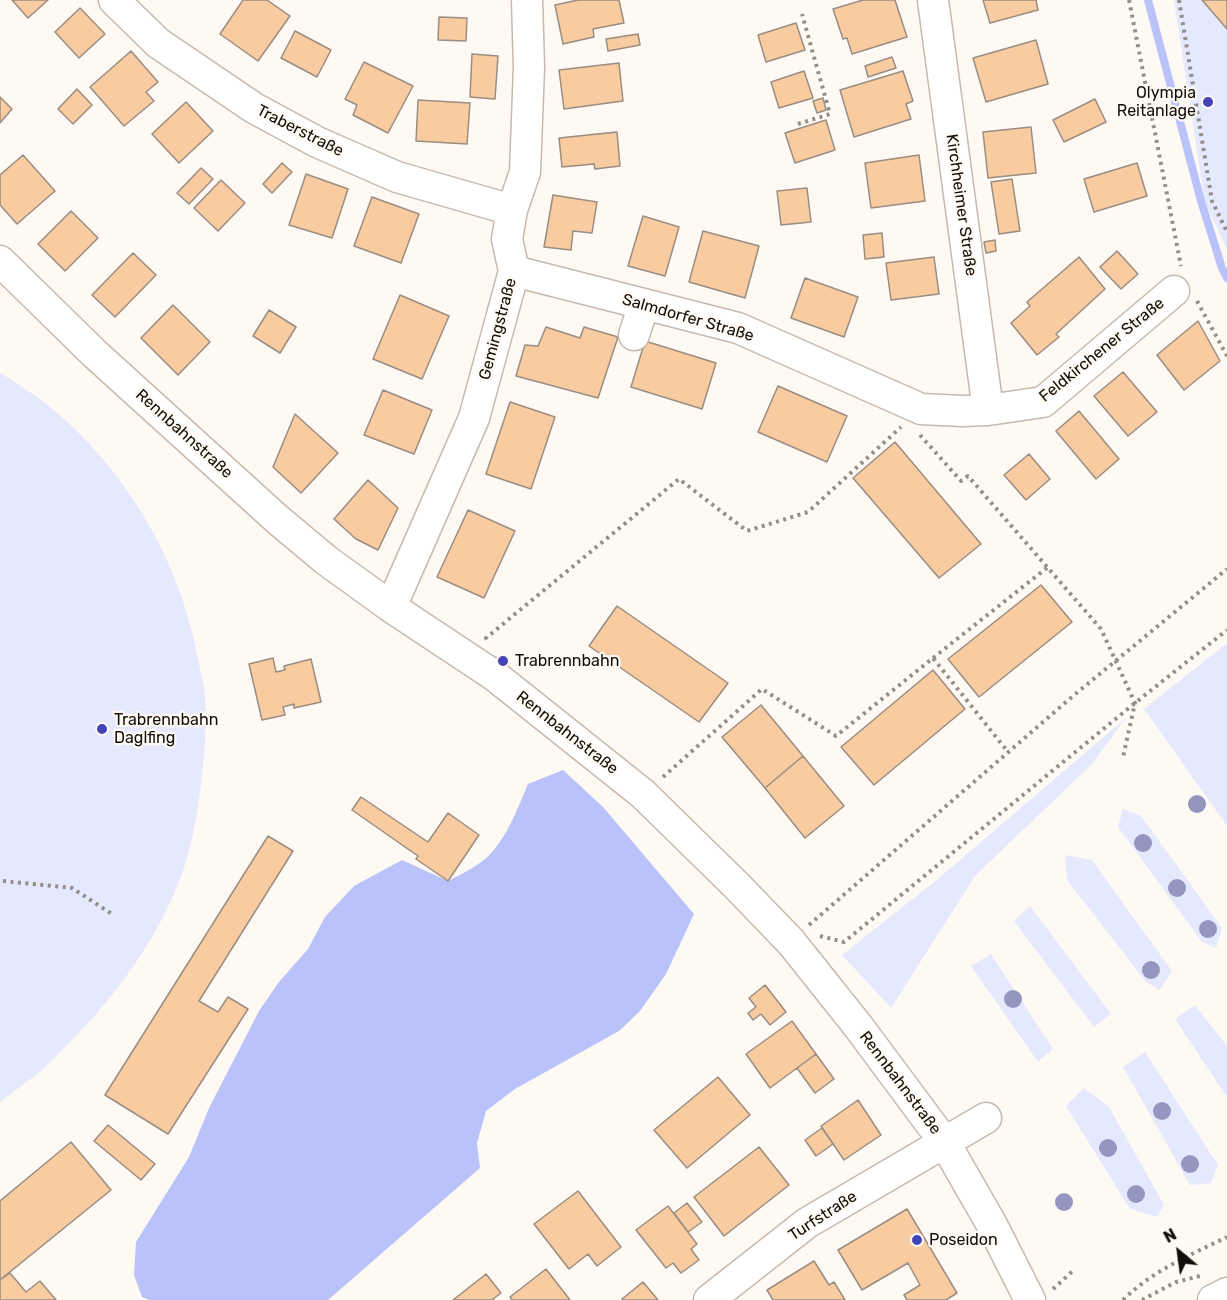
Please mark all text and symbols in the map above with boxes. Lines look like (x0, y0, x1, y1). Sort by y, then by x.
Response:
place label: Olympia Reitanlage (1117, 83, 1196, 121)
marker: Olympia Reitanlage (1201, 95, 1215, 109)
street label: Traberstraße (253, 101, 347, 161)
street label: Kirchheimer Straße (942, 133, 980, 277)
street label: Gemingstraße (475, 276, 521, 382)
street label: Salmdorfer Straße (620, 290, 756, 346)
street label: Feldkirchener Straße (1036, 294, 1168, 406)
street label: Rennbahnstraße (131, 385, 237, 483)
place label: Trabrennbahn (515, 651, 619, 671)
marker: Trabrennbahn (496, 654, 510, 668)
street label: Rennbahnstraße (512, 687, 622, 779)
place label: Trabrennbahn Daglfing (114, 710, 218, 748)
marker: Trabrennbahn Daglfing (95, 722, 109, 736)
street label: Rennbahnstraße (855, 1028, 945, 1138)
street label: Turfstraße (785, 1187, 861, 1245)
north arrow (1149, 1222, 1209, 1282)
text: N (1160, 1225, 1180, 1247)
place label: Poseidon (929, 1230, 998, 1250)
marker: Poseidon (910, 1233, 924, 1247)

